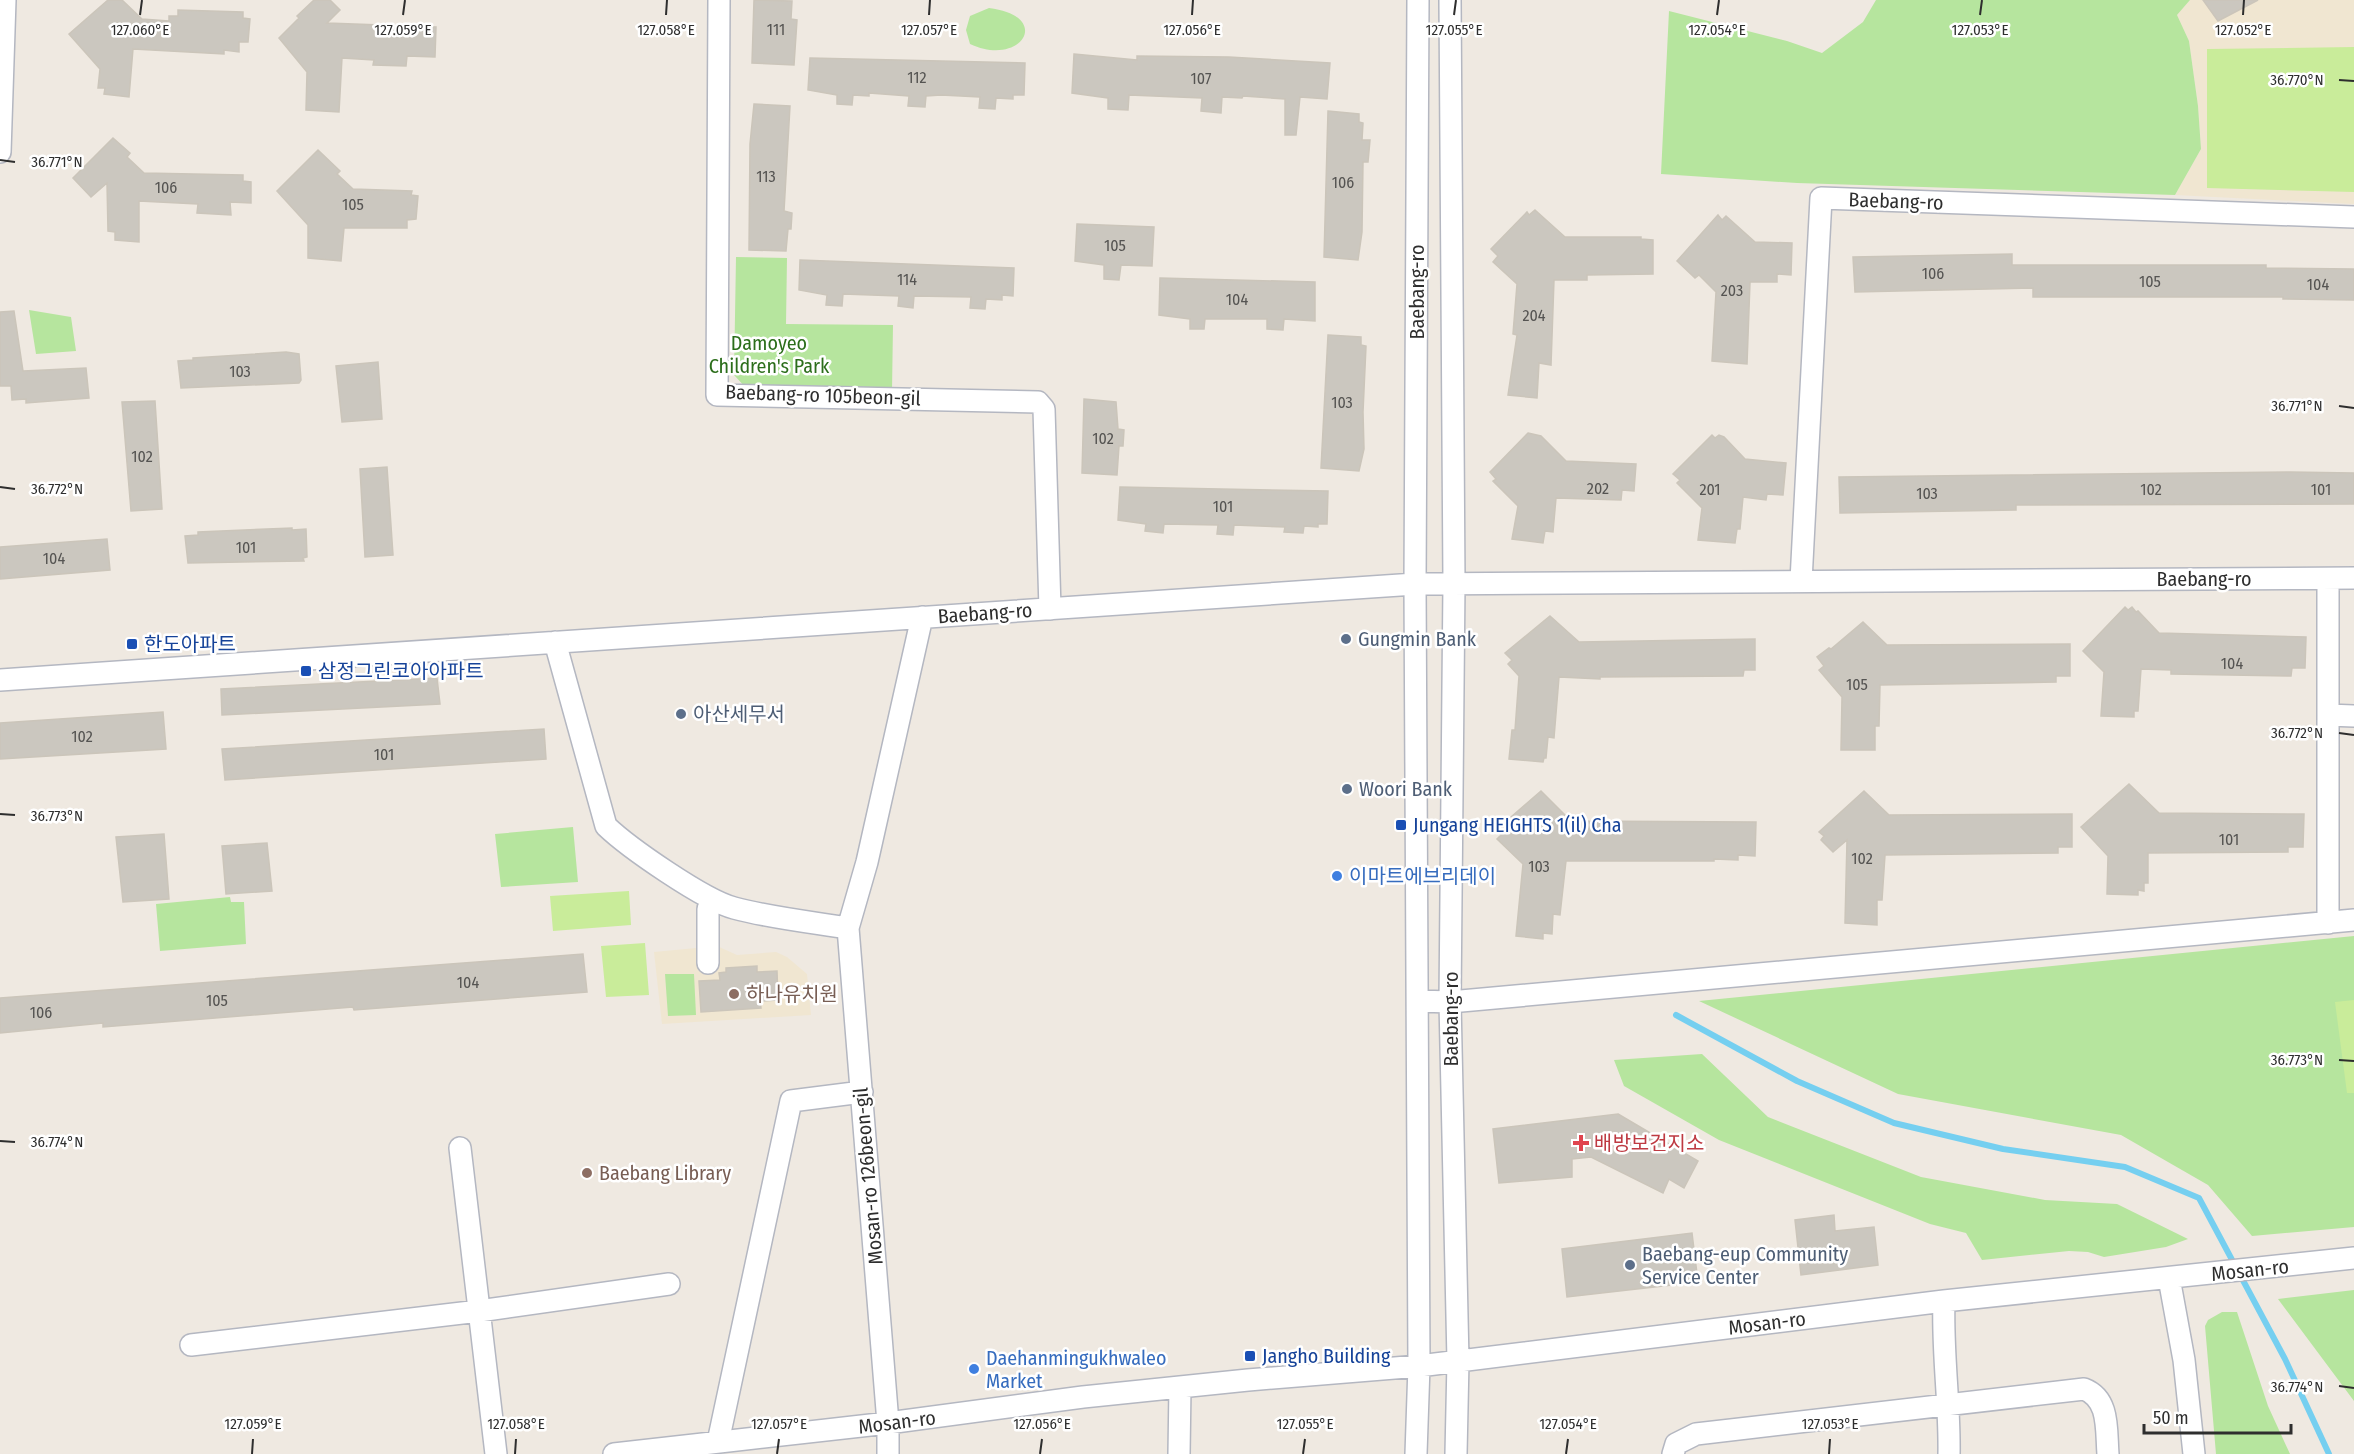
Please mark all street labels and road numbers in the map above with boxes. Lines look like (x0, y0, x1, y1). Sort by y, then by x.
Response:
street label: Baebang-ro (1848, 187, 1944, 215)
street label: Baebang-ro (1405, 245, 1429, 339)
street label: Baebang-ro 105beon-gil (725, 380, 921, 410)
street label: Baebang-ro (2157, 567, 2251, 591)
street label: Baebang-ro (937, 598, 1033, 628)
street label: Baebang-ro (1439, 972, 1463, 1066)
street label: Mosan-ro 126beon-gil (848, 1086, 888, 1266)
street label: Mosan-ro (2210, 1254, 2290, 1286)
street label: Mosan-ro (1727, 1306, 1807, 1340)
street label: Mosan-ro (857, 1405, 937, 1439)

